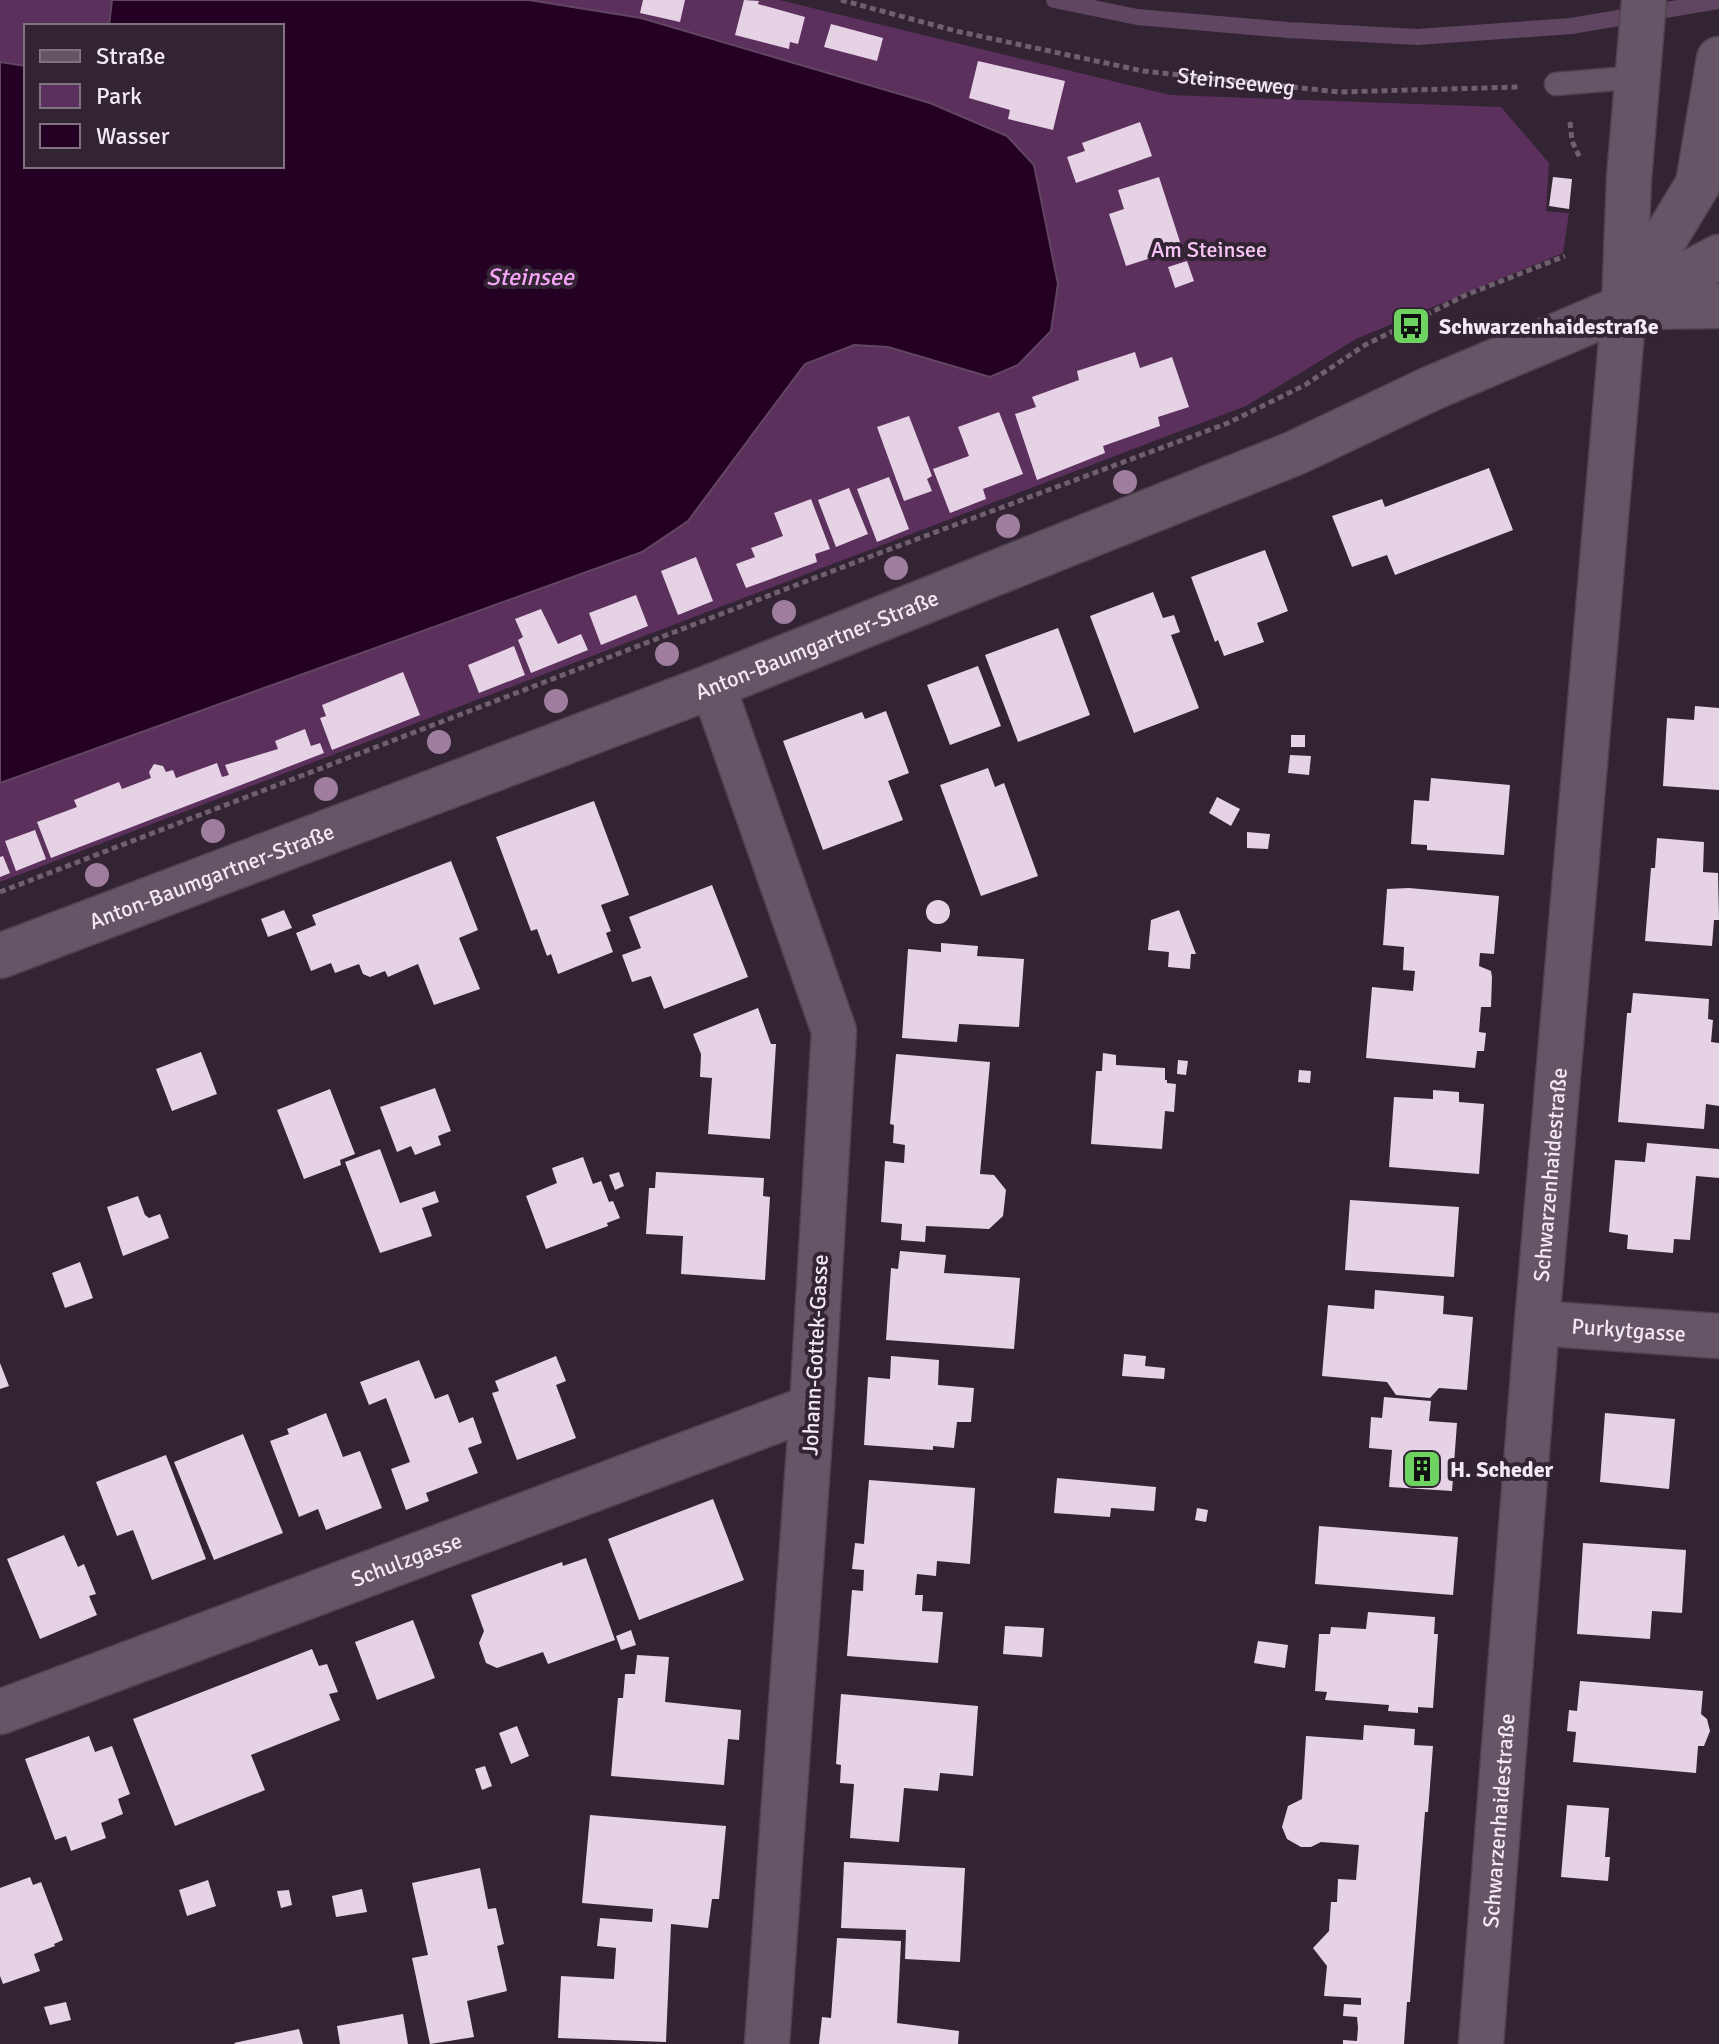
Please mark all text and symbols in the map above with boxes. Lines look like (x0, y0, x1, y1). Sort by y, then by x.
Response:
legend (24, 24, 284, 168)
text: Straße (96, 41, 166, 71)
street label: Steinseeweg (1176, 61, 1296, 101)
text: Park (96, 81, 142, 111)
text: Wasser (96, 121, 170, 151)
park label: Am Steinsee (1151, 236, 1267, 263)
water label: Steinsee (486, 262, 575, 292)
bus stop icon: Schwarzenhaidestraße (1390, 305, 1432, 347)
place label: Schwarzenhaidestraße (1439, 313, 1659, 340)
street label: Anton-Baumgartner-Straße (691, 584, 942, 705)
street label: Anton-Baumgartner-Straße (85, 817, 338, 935)
street label: Schwarzenhaidestraße (1527, 1066, 1572, 1283)
street label: Johann-Gottek-Gasse (796, 1254, 834, 1456)
street label: Purkytgasse (1571, 1312, 1687, 1347)
building icon: H. Scheder (1401, 1448, 1443, 1490)
place label: H. Scheder (1450, 1456, 1554, 1483)
street label: Schulzgasse (347, 1526, 465, 1592)
street label: Schwarzenhaidestraße (1477, 1712, 1520, 1929)

